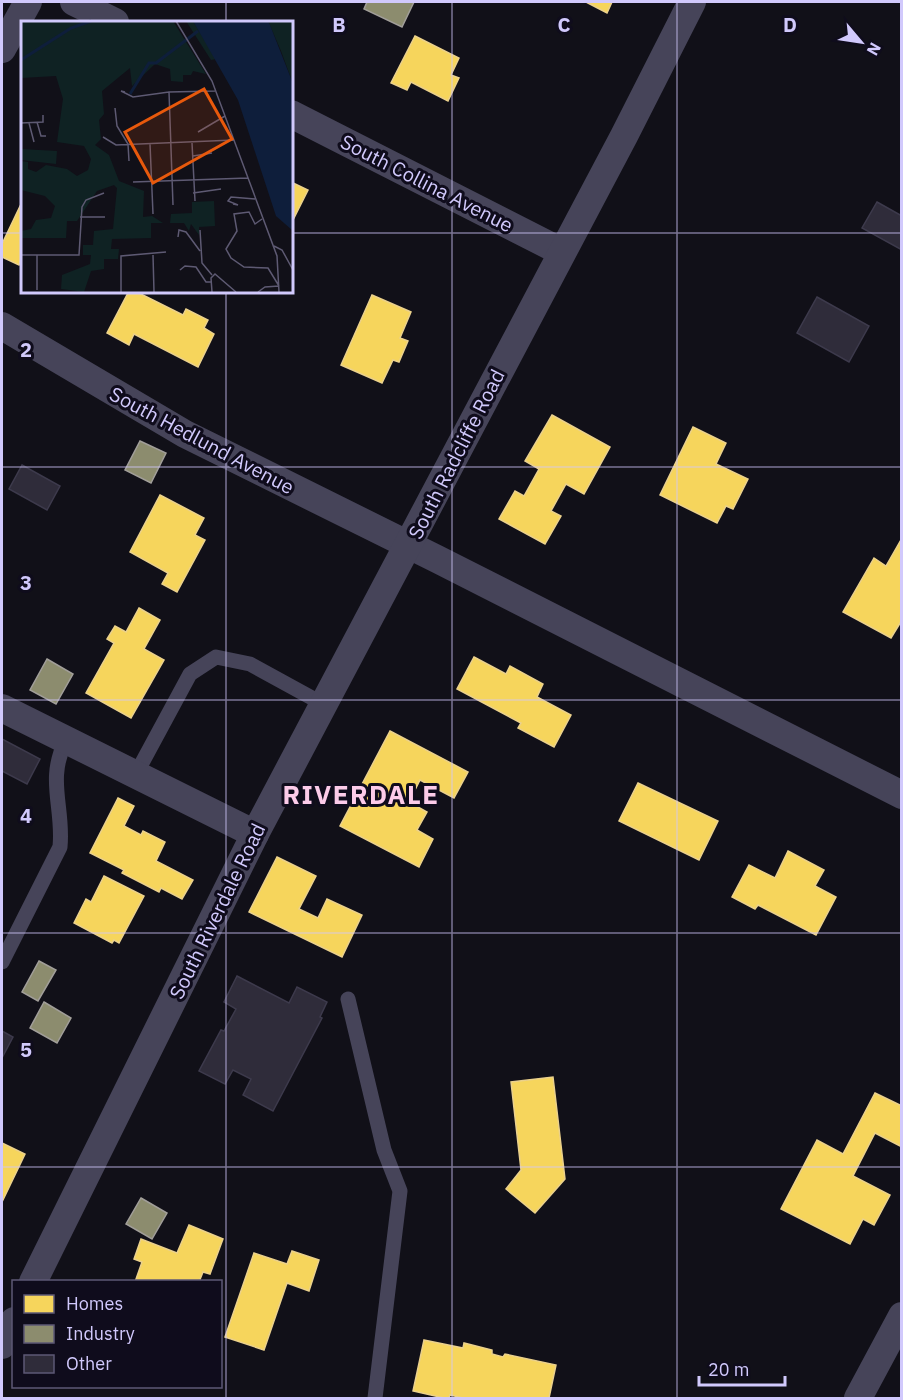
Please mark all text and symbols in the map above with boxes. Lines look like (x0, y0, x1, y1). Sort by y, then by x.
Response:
text: B (332, 11, 346, 38)
text: C (557, 11, 571, 38)
text: D (783, 11, 797, 38)
north arrow (831, 12, 891, 72)
inset map (21, 21, 292, 292)
text: N (863, 39, 886, 59)
street label: South Collina Avenue (336, 128, 518, 238)
text: 2 (20, 336, 32, 363)
street label: South Radcliffe Road (401, 364, 511, 544)
street label: South Hedlund Avenue (105, 380, 299, 500)
text: 3 (20, 569, 32, 596)
district label: RIVERDALE (283, 777, 440, 811)
text: 4 (20, 802, 32, 829)
street label: South Riverdale Road (163, 819, 271, 1003)
text: 5 (20, 1036, 32, 1063)
legend (12, 1280, 222, 1388)
text: Homes (66, 1292, 123, 1315)
text: Industry (66, 1322, 135, 1345)
scale bar (699, 1349, 784, 1387)
text: Other (66, 1352, 112, 1375)
text: 20 m (708, 1358, 750, 1381)

